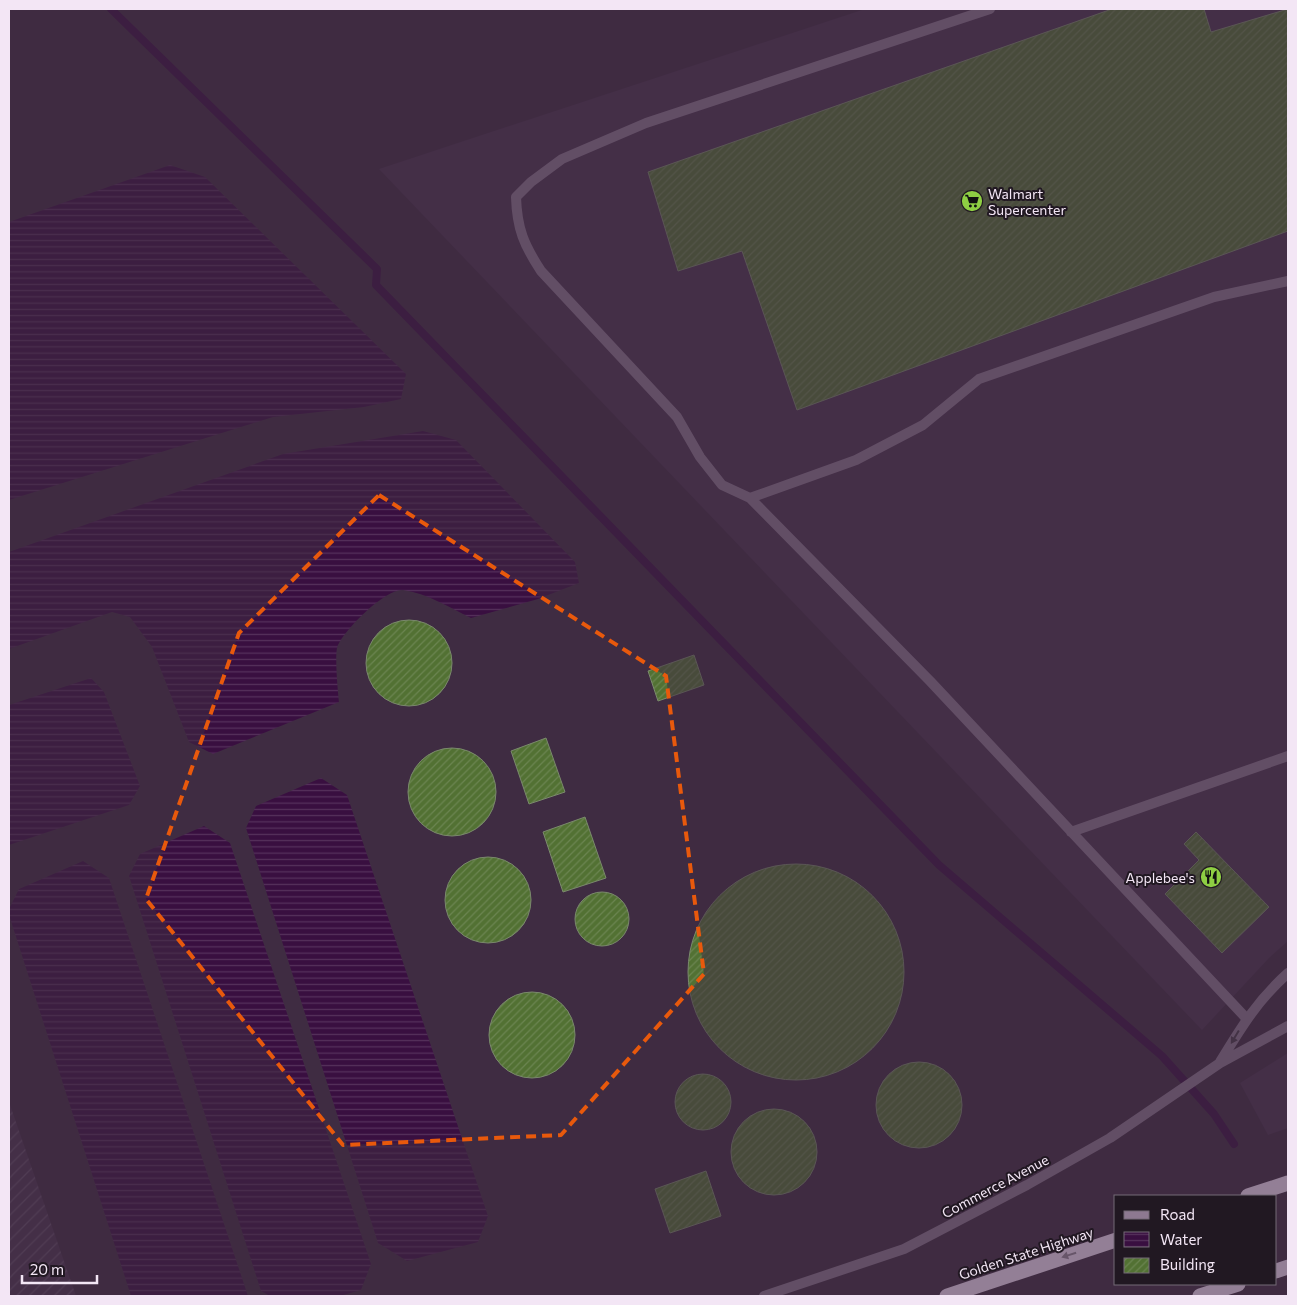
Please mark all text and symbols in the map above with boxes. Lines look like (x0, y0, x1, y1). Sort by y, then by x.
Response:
place label: Walmart Supercenter (988, 185, 1066, 218)
supermarket icon: Walmart Supercenter (960, 189, 984, 213)
restaurant icon: Applebee's (1199, 865, 1223, 889)
place label: Applebee's (1126, 869, 1195, 886)
one-way arrow (1231, 1031, 1240, 1044)
street label: Commerce Avenue (939, 1151, 1051, 1221)
legend (1114, 1195, 1277, 1285)
text: Road (1160, 1205, 1195, 1223)
street label: Golden State Highway (957, 1223, 1095, 1283)
text: Water (1160, 1230, 1202, 1248)
scale bar (22, 1252, 98, 1284)
one-way arrow (1062, 1252, 1077, 1260)
text: Building (1160, 1255, 1215, 1273)
text: 20 m (30, 1260, 64, 1278)

